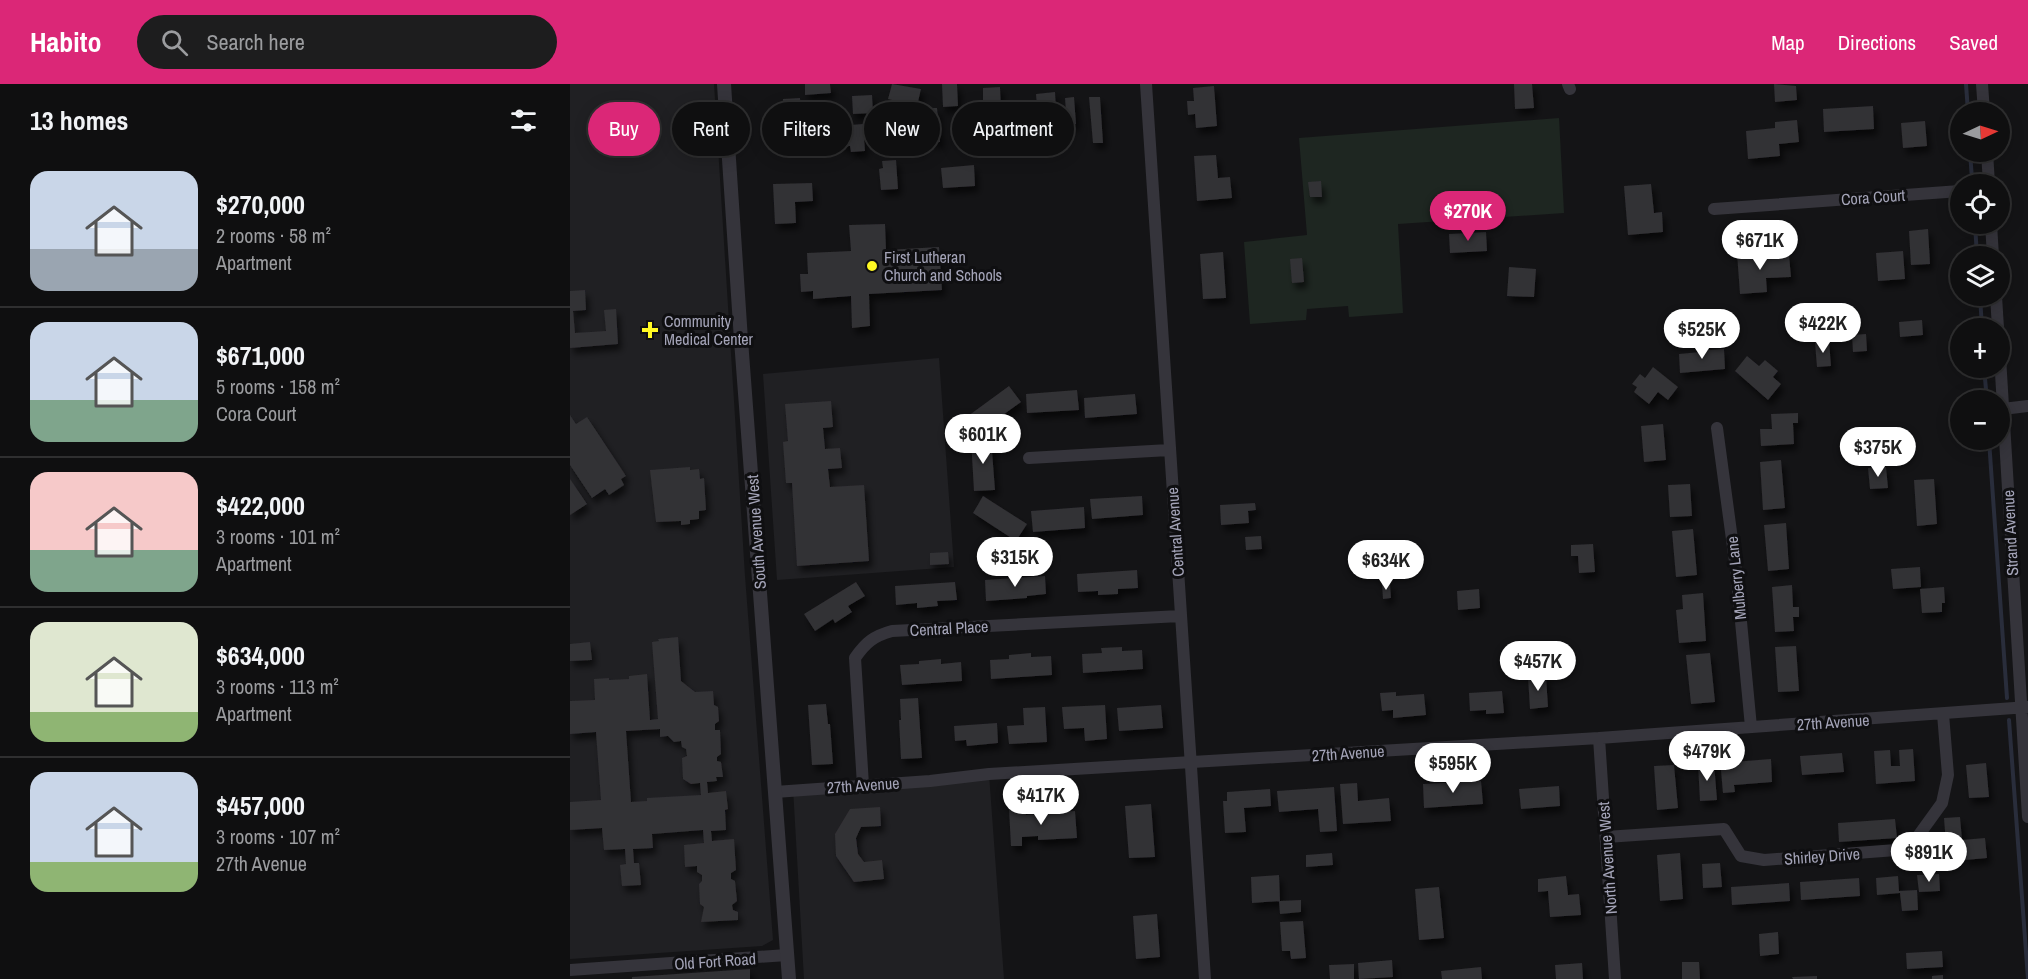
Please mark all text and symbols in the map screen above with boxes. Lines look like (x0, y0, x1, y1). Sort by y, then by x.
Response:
search box (137, 15, 557, 69)
text: Habito (30, 23, 101, 61)
icon: search (158, 26, 191, 59)
text: Search here (206, 27, 305, 57)
text: Map (1771, 28, 1805, 57)
text: Directions (1838, 28, 1916, 57)
text: Saved (1949, 28, 1998, 57)
chip: Buy (588, 102, 660, 156)
chip: Rent (672, 102, 750, 156)
chip: Filters (762, 102, 852, 156)
chip: New (864, 102, 940, 156)
chip: Apartment (952, 102, 1074, 156)
north arrow (1950, 102, 2010, 162)
map controls (1950, 102, 2010, 450)
text: 13 homes (30, 103, 128, 138)
icon: filters (507, 104, 540, 137)
button: locate (1950, 174, 2010, 234)
street label: Cora Court (1840, 184, 1906, 210)
text: $270,000 (216, 187, 305, 222)
pin: $270K (1426, 191, 1510, 242)
icon: home (78, 195, 150, 267)
text: $270K (1444, 197, 1492, 224)
pin: $671K (1718, 220, 1802, 271)
text: 2 rooms · 58 m² (216, 222, 331, 249)
text: $671K (1736, 226, 1784, 253)
place label: First Lutheran Church and Schools (884, 246, 1002, 286)
button: layers (1950, 246, 2010, 306)
text: Apartment (216, 249, 292, 276)
marker: First Lutheran Church and Schools (865, 259, 879, 273)
pin: $422K (1781, 303, 1865, 354)
pin: $525K (1660, 309, 1744, 360)
text: $422K (1799, 309, 1847, 336)
place label: Community Medical Center (664, 310, 754, 350)
text: $525K (1678, 315, 1726, 342)
button: + (1950, 318, 2010, 378)
marker: Community Medical Center (641, 321, 659, 339)
text: $671,000 (216, 338, 305, 373)
icon: home (78, 346, 150, 418)
text: 5 rooms · 158 m² (216, 373, 340, 400)
button: − (1950, 390, 2010, 450)
text: Cora Court (216, 400, 296, 427)
pin: $601K (941, 414, 1025, 465)
text: $601K (959, 420, 1007, 447)
pin: $375K (1836, 427, 1920, 478)
text: $375K (1854, 433, 1902, 460)
street label: South Avenue West (741, 474, 771, 590)
street label: Central Avenue (1161, 487, 1189, 577)
text: $422,000 (216, 488, 305, 523)
street label: Strand Avenue (1997, 490, 2023, 576)
icon: home (78, 496, 150, 568)
text: 3 rooms · 101 m² (216, 523, 340, 550)
street label: Mulberry Lane (1721, 535, 1751, 621)
pin: $315K (973, 537, 1057, 588)
pin: $634K (1344, 540, 1428, 591)
text: $315K (991, 543, 1039, 570)
text: $634K (1362, 546, 1410, 573)
text: Apartment (216, 550, 292, 577)
street label: Central Place (909, 615, 989, 641)
text: $634,000 (216, 638, 305, 673)
pin: $457K (1496, 641, 1580, 692)
icon: home (78, 646, 150, 718)
text: $457K (1514, 647, 1562, 674)
text: 3 rooms · 113 m² (216, 673, 339, 700)
text: Apartment (216, 700, 292, 727)
street label: 27th Avenue (1796, 708, 1870, 736)
pin: $479K (1665, 731, 1749, 782)
text: $479K (1683, 737, 1731, 764)
street label: 27th Avenue (1311, 739, 1385, 767)
pin: $595K (1411, 743, 1495, 794)
text: $595K (1429, 749, 1477, 776)
street label: 27th Avenue (826, 771, 900, 799)
pin: $417K (999, 775, 1083, 826)
text: $417K (1017, 781, 1065, 808)
text: $457,000 (216, 788, 305, 823)
icon: home (78, 796, 150, 868)
street label: North Avenue West (1592, 801, 1622, 915)
text: 3 rooms · 107 m² (216, 823, 340, 850)
pin: $891K (1887, 832, 1971, 883)
text: $891K (1905, 838, 1953, 865)
street label: Shirley Drive (1783, 842, 1861, 870)
text: 27th Avenue (216, 850, 307, 877)
street label: Old Fort Road (673, 947, 757, 975)

